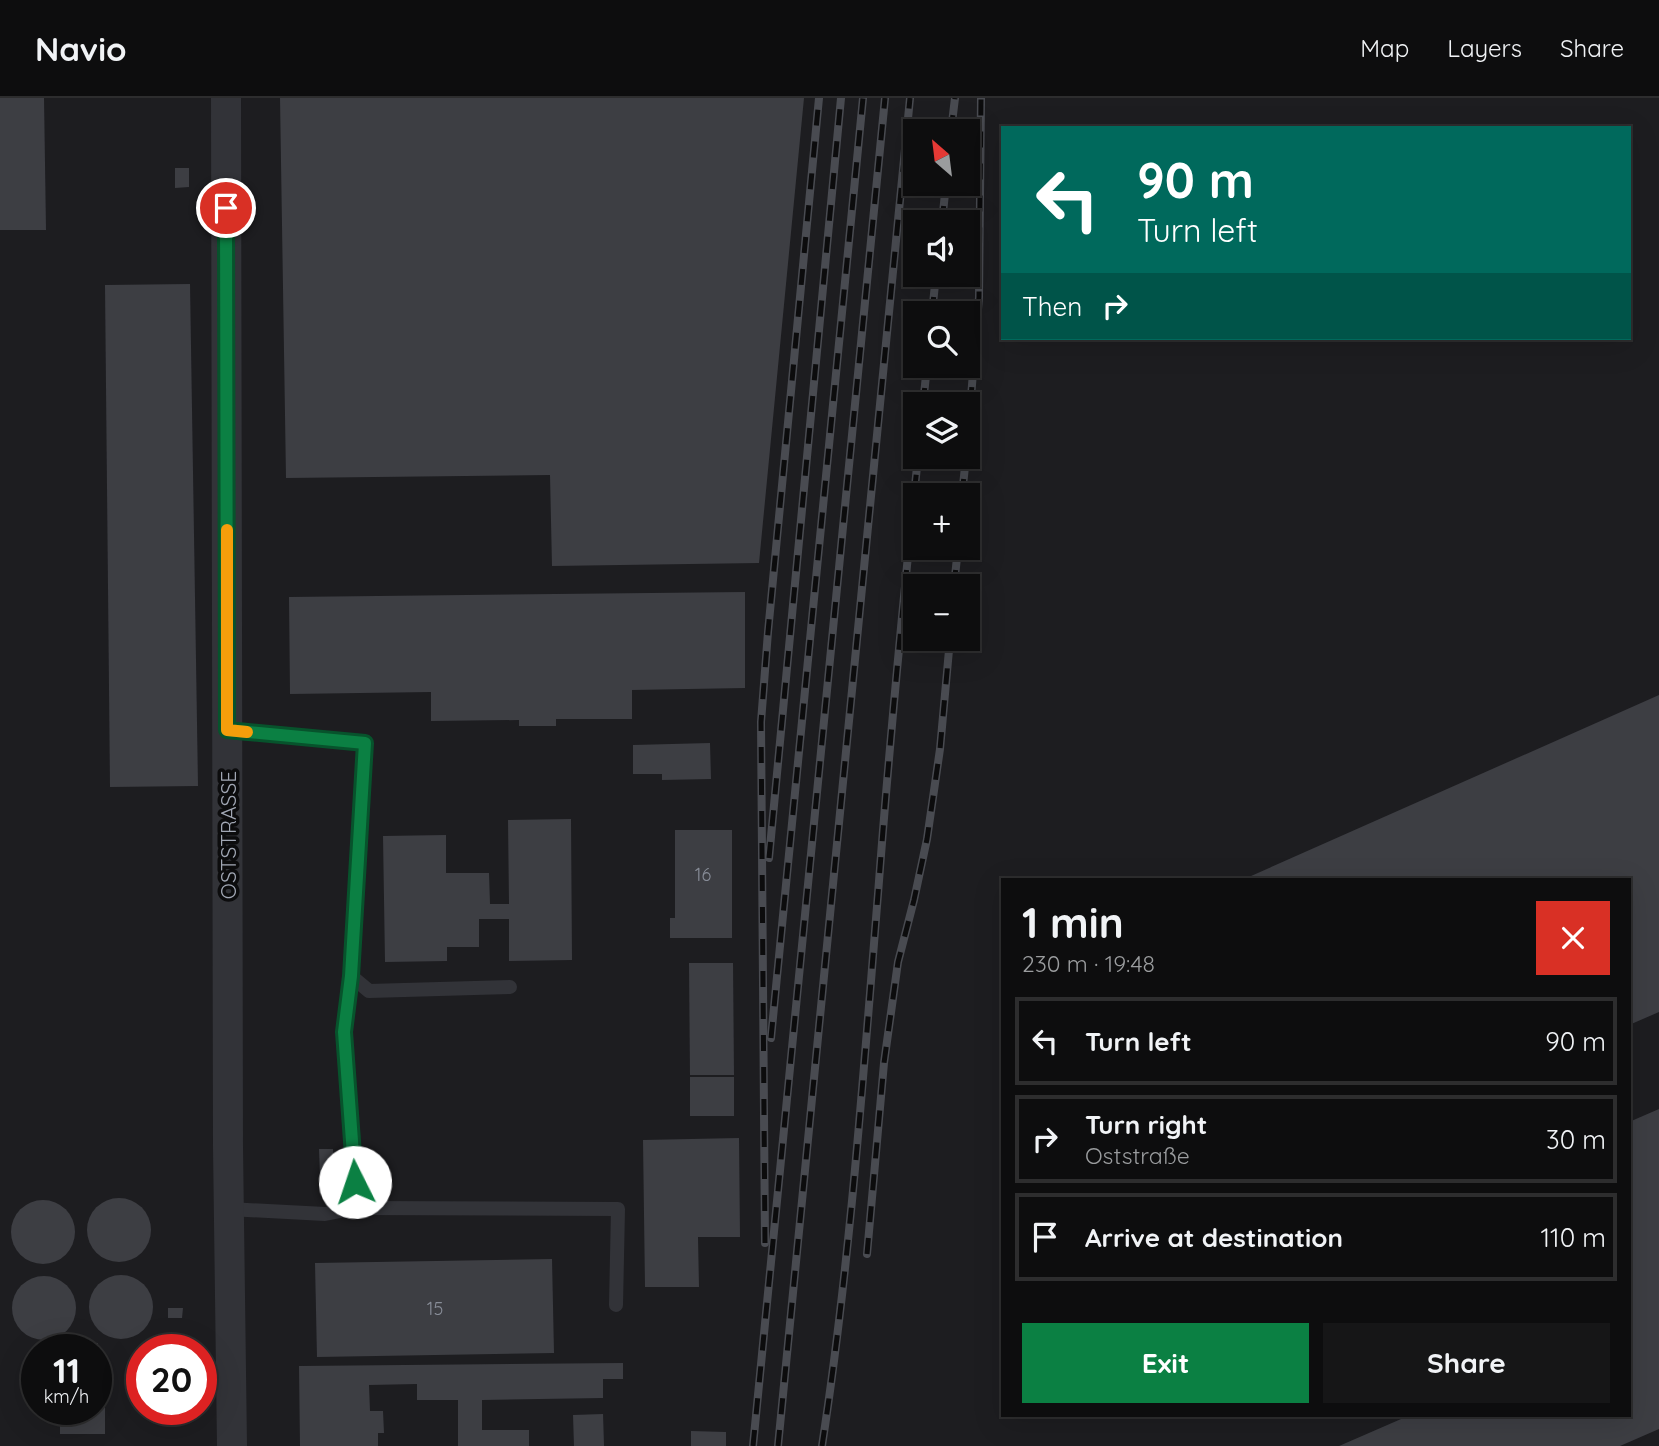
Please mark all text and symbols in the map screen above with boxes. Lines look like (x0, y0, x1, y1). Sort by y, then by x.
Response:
text: Navio (35, 28, 127, 69)
text: Map (1360, 33, 1409, 63)
text: Layers (1447, 33, 1522, 63)
text: Share (1560, 33, 1624, 63)
north arrow (903, 119, 980, 196)
map controls (903, 119, 980, 651)
text: 90 m (1137, 149, 1254, 210)
icon: left (1022, 154, 1113, 245)
pin (196, 178, 256, 238)
icon: arrive (207, 189, 245, 227)
button: sound (903, 210, 980, 287)
text: Turn left (1137, 210, 1258, 250)
icon: right (1096, 287, 1134, 325)
text: Then (1022, 290, 1082, 323)
button: search (903, 301, 980, 378)
button: layers (903, 392, 980, 469)
button: + (903, 483, 980, 560)
button: − (903, 574, 980, 651)
street label: OSTSTRASSE (215, 771, 241, 899)
house number: 16 (695, 863, 711, 886)
text: 1 min (1022, 896, 1124, 949)
button: close (1536, 901, 1610, 975)
text: 230 m · 19:48 (1022, 949, 1155, 978)
icon: left (1026, 1022, 1064, 1060)
text: Turn left (1085, 1025, 1192, 1058)
text: 90 m (1545, 1025, 1606, 1058)
text: Turn right (1085, 1108, 1207, 1141)
icon: right (1026, 1120, 1064, 1158)
text: 30 m (1546, 1123, 1606, 1156)
text: Oststraße (1085, 1141, 1190, 1170)
position arrow (318, 1145, 392, 1219)
icon: arrive (1026, 1218, 1064, 1256)
text: Arrive at destination (1085, 1221, 1343, 1254)
text: 110 m (1540, 1221, 1606, 1254)
house number: 15 (427, 1297, 443, 1320)
button: Exit (1022, 1323, 1309, 1403)
button: Share (1323, 1323, 1610, 1403)
speed limit sign: 20 (126, 1334, 217, 1425)
text: 11 (53, 1348, 80, 1392)
text: km/h (44, 1385, 89, 1408)

